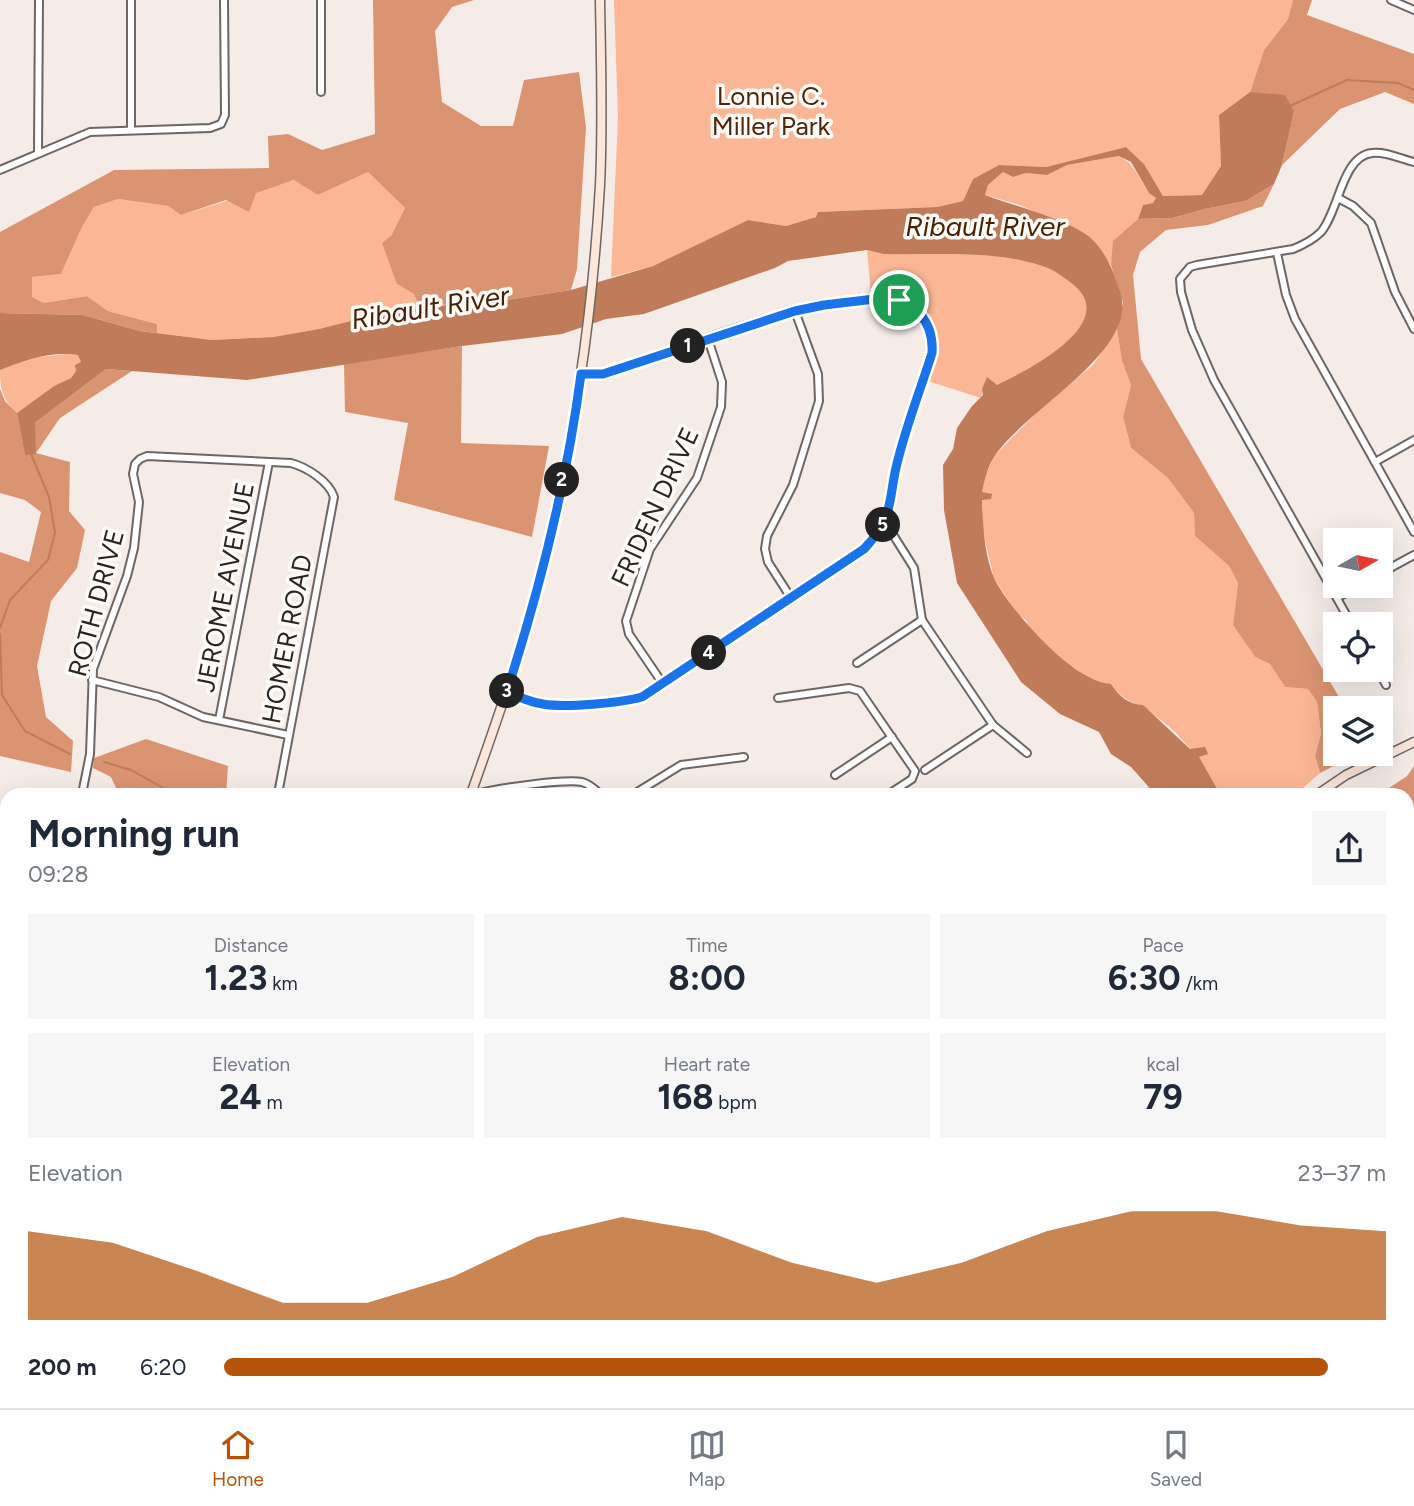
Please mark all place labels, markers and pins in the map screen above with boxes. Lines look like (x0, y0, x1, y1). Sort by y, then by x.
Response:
pin (869, 270, 929, 330)
pin: 1 (670, 328, 706, 364)
pin: 2 (544, 462, 580, 498)
pin: 5 (866, 508, 900, 542)
pin: 4 (692, 636, 726, 670)
pin: 3 (490, 674, 524, 708)

